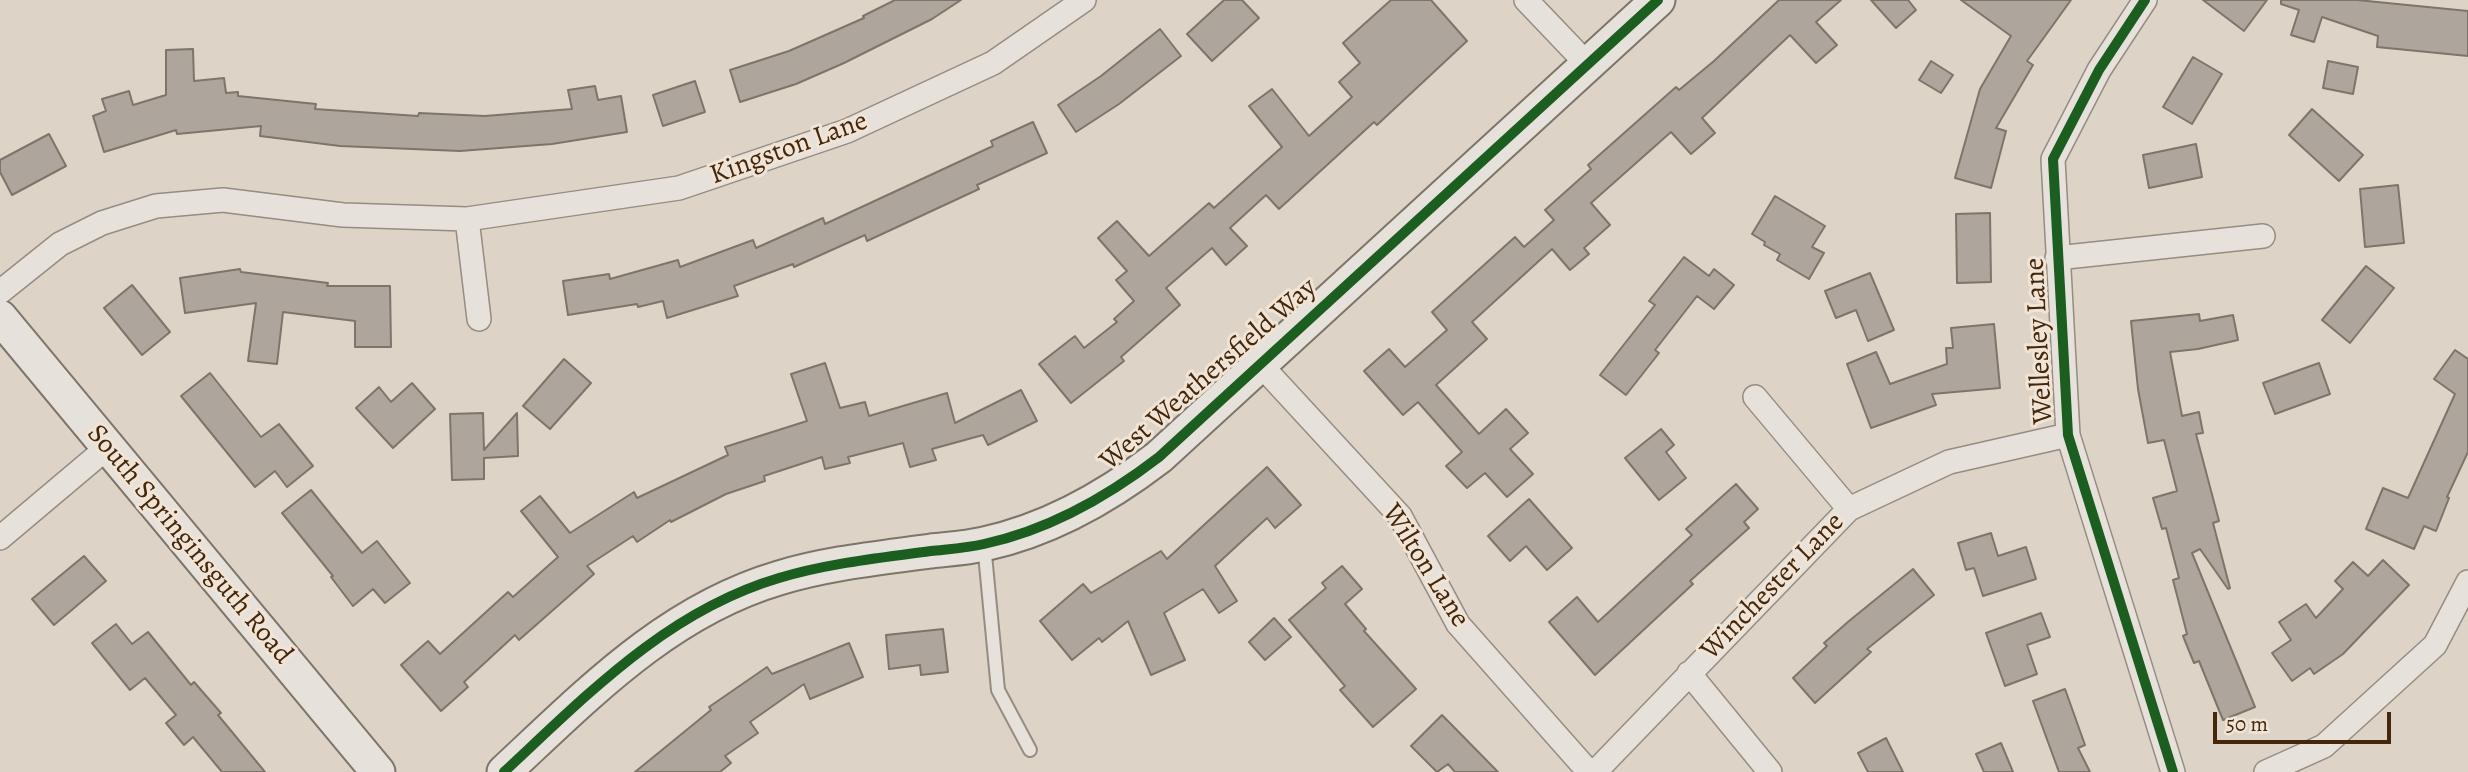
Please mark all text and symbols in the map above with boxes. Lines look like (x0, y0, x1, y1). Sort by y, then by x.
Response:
street label: Kingston Lane (706, 105, 872, 193)
street label: Wellesley Lane (2019, 257, 2061, 425)
street label: West Weathersfield Way (1094, 272, 1324, 478)
street label: South Springinsguth Road (79, 418, 299, 672)
street label: Wilton Lane (1374, 498, 1476, 634)
street label: Winchester Lane (1694, 506, 1852, 668)
scale bar (2216, 698, 2394, 742)
text: 50 m (2226, 710, 2268, 738)

